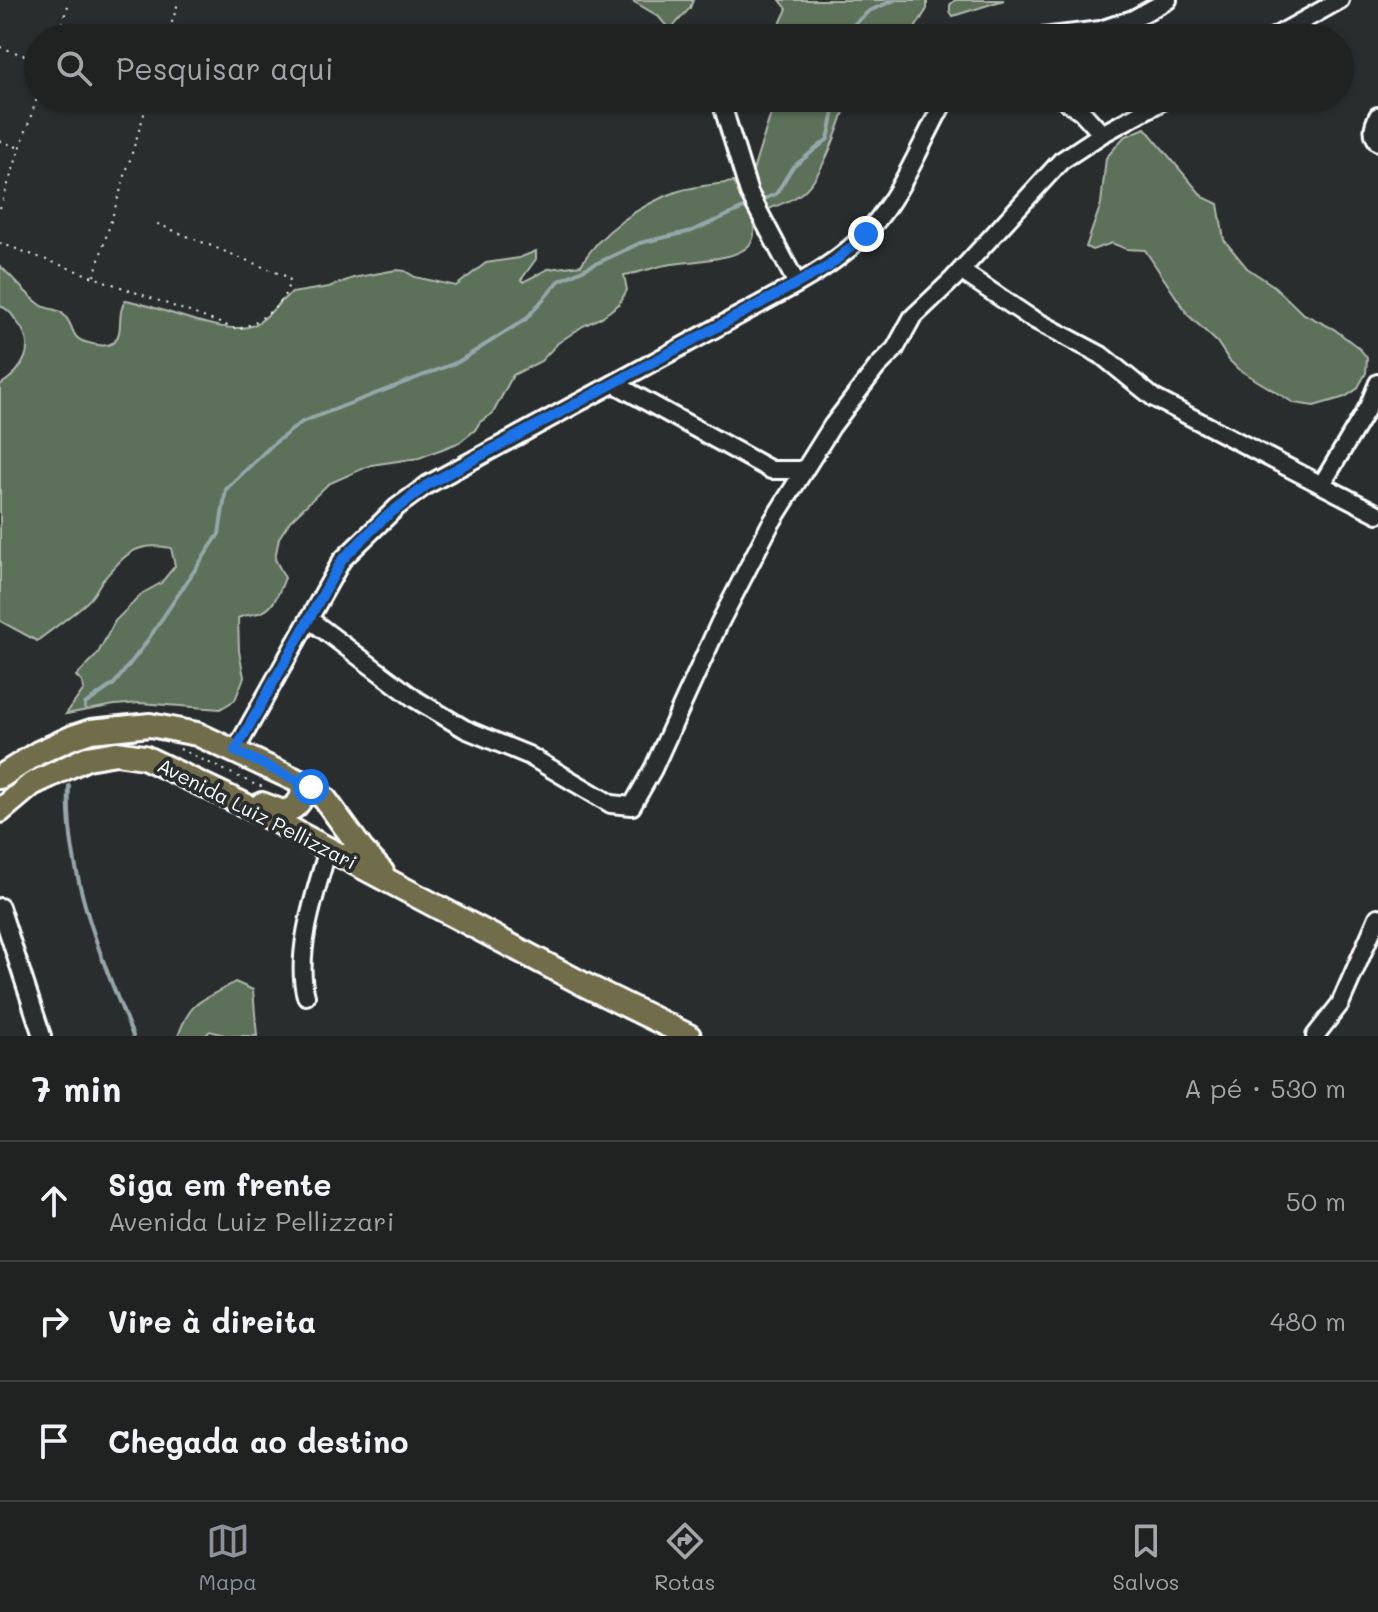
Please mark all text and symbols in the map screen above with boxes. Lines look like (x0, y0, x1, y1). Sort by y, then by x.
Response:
search box (24, 24, 1354, 112)
icon: search (52, 46, 96, 90)
text: Pesquisar aqui (116, 48, 334, 88)
route end (848, 216, 884, 252)
street label: Avenida Luiz Pellizzari (153, 752, 361, 875)
route start (293, 769, 329, 805)
text: 7 min (32, 1066, 121, 1111)
text: A pé · 530 m (1184, 1071, 1346, 1105)
text: Siga em frente (108, 1164, 331, 1204)
icon: ahead (32, 1179, 76, 1223)
text: 50 m (1286, 1184, 1346, 1218)
text: Avenida Luiz Pellizzari (108, 1204, 394, 1238)
icon: right (32, 1299, 76, 1343)
text: Vire à direita (108, 1301, 316, 1341)
text: 480 m (1270, 1304, 1346, 1338)
icon: arrive (32, 1419, 76, 1463)
text: Chegada ao destino (108, 1421, 408, 1461)
tab: Mapa (199, 1519, 257, 1596)
tab: Rotas (654, 1519, 715, 1596)
tab: Salvos (1112, 1519, 1179, 1596)

